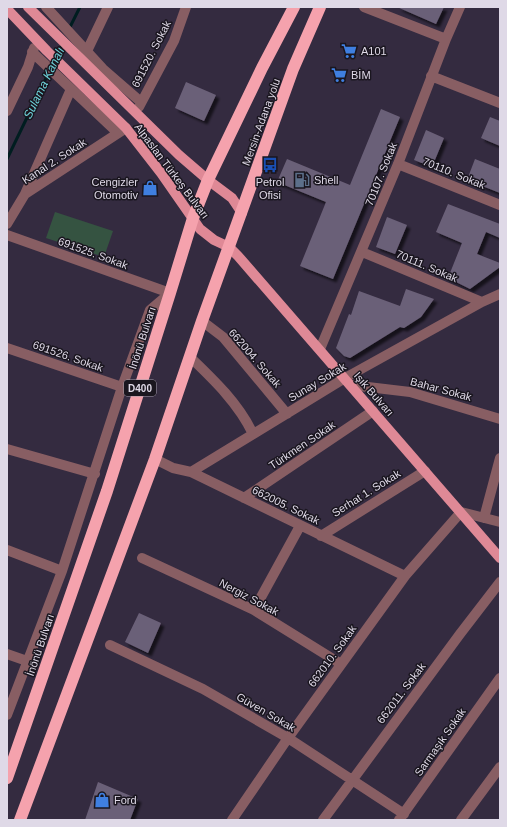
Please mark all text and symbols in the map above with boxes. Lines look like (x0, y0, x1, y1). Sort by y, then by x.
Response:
street label: 691520. Sokak (129, 18, 173, 89)
supermarket icon: A101 (340, 42, 358, 60)
water label: Sulama Kanalı (21, 45, 67, 121)
place label: A101 (361, 45, 387, 57)
supermarket icon: BİM (330, 66, 348, 84)
place label: BİM (351, 69, 371, 81)
street label: Mersin-Adana yolu (240, 77, 282, 167)
street label: Alpaslan Türkeş Bulvarı (132, 121, 212, 221)
street label: Kanal 2. Sokak (20, 136, 89, 186)
street label: 70107. Sokak (363, 140, 399, 207)
street label: 70110. Sokak (421, 155, 488, 191)
bus stop icon: Petrol Ofisi (261, 156, 279, 174)
fuel station icon: Shell (293, 171, 311, 189)
place label: Shell (314, 174, 338, 186)
place label: Cengizler Otomotiv (92, 176, 138, 201)
place label: Petrol Ofisi (256, 176, 284, 201)
shop icon: Cengizler Otomotiv (141, 179, 159, 197)
street label: 691525. Sokak (56, 235, 130, 271)
street label: 70111. Sokak (394, 248, 460, 285)
street label: İnönü Bulvarı (126, 305, 158, 371)
street label: 662004. Sokak (226, 326, 284, 390)
street label: 691526. Sokak (31, 338, 105, 374)
street label: Sunay Sokak (286, 360, 348, 404)
street label: Işık Bulvarı (352, 370, 396, 418)
street label: Bahar Sokak (409, 375, 473, 403)
road number: D400 (124, 380, 156, 396)
street label: Türkmen Sokak (267, 418, 338, 472)
street label: Serhat 1. Sokak (330, 467, 403, 519)
street label: 662005. Sokak (250, 484, 322, 527)
street label: Nergiz Sokak (217, 576, 281, 618)
street label: İnönü Bulvarı (24, 612, 56, 678)
street label: 662010. Sokak (306, 622, 359, 689)
street label: 662011. Sokak (374, 660, 428, 726)
street label: Güven Sokak (234, 690, 298, 734)
street label: Sarmaşık Sokak (412, 705, 468, 778)
shop icon: Ford (93, 791, 111, 809)
place label: Ford (114, 794, 137, 806)

